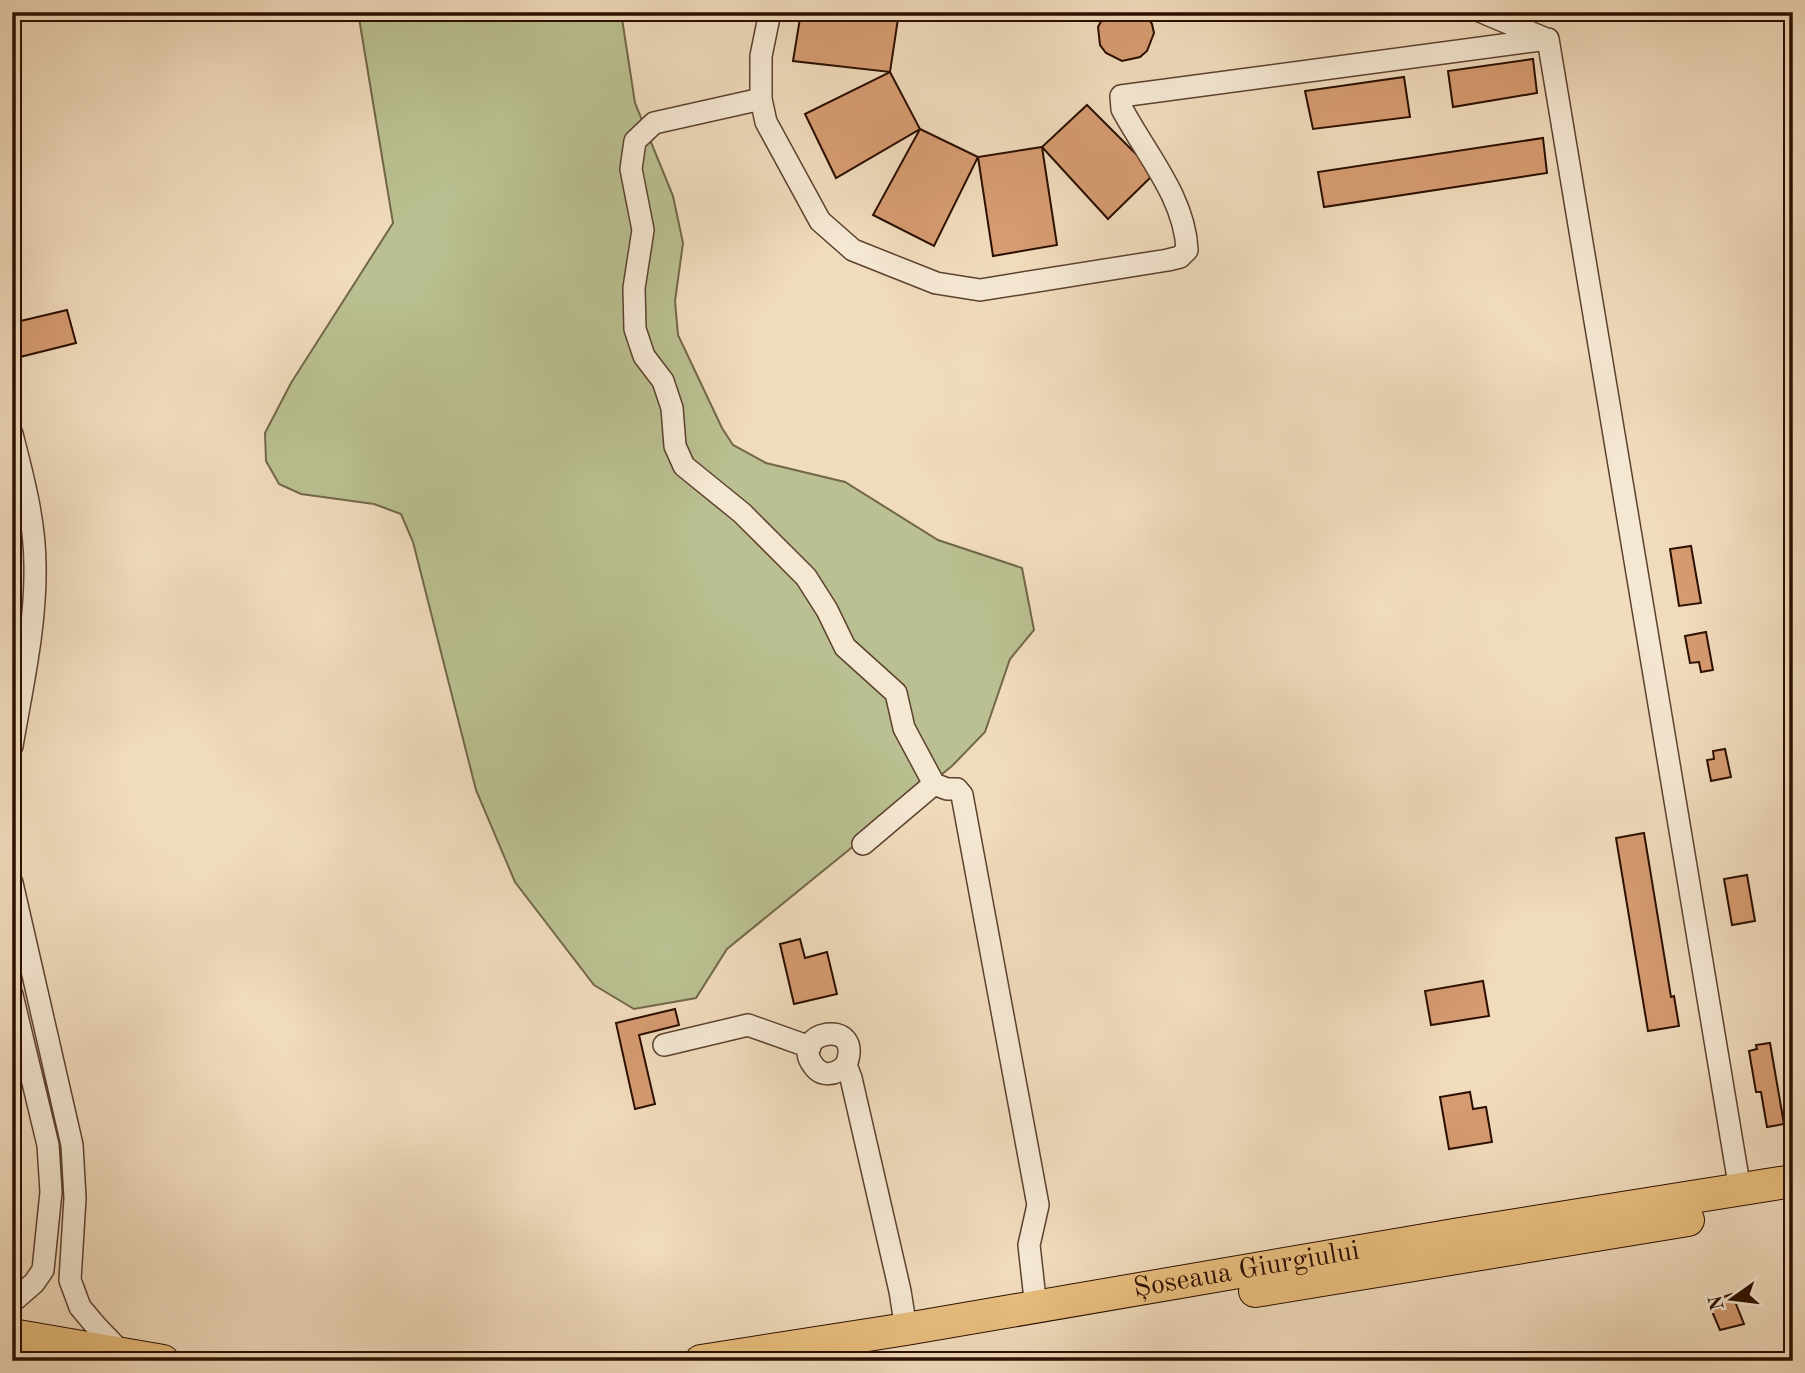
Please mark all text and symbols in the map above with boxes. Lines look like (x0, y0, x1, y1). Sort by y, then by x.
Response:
street label: Șoseaua Giurgiului (1131, 1237, 1362, 1304)
north arrow (1696, 1264, 1766, 1334)
text: N (1707, 1293, 1729, 1312)

